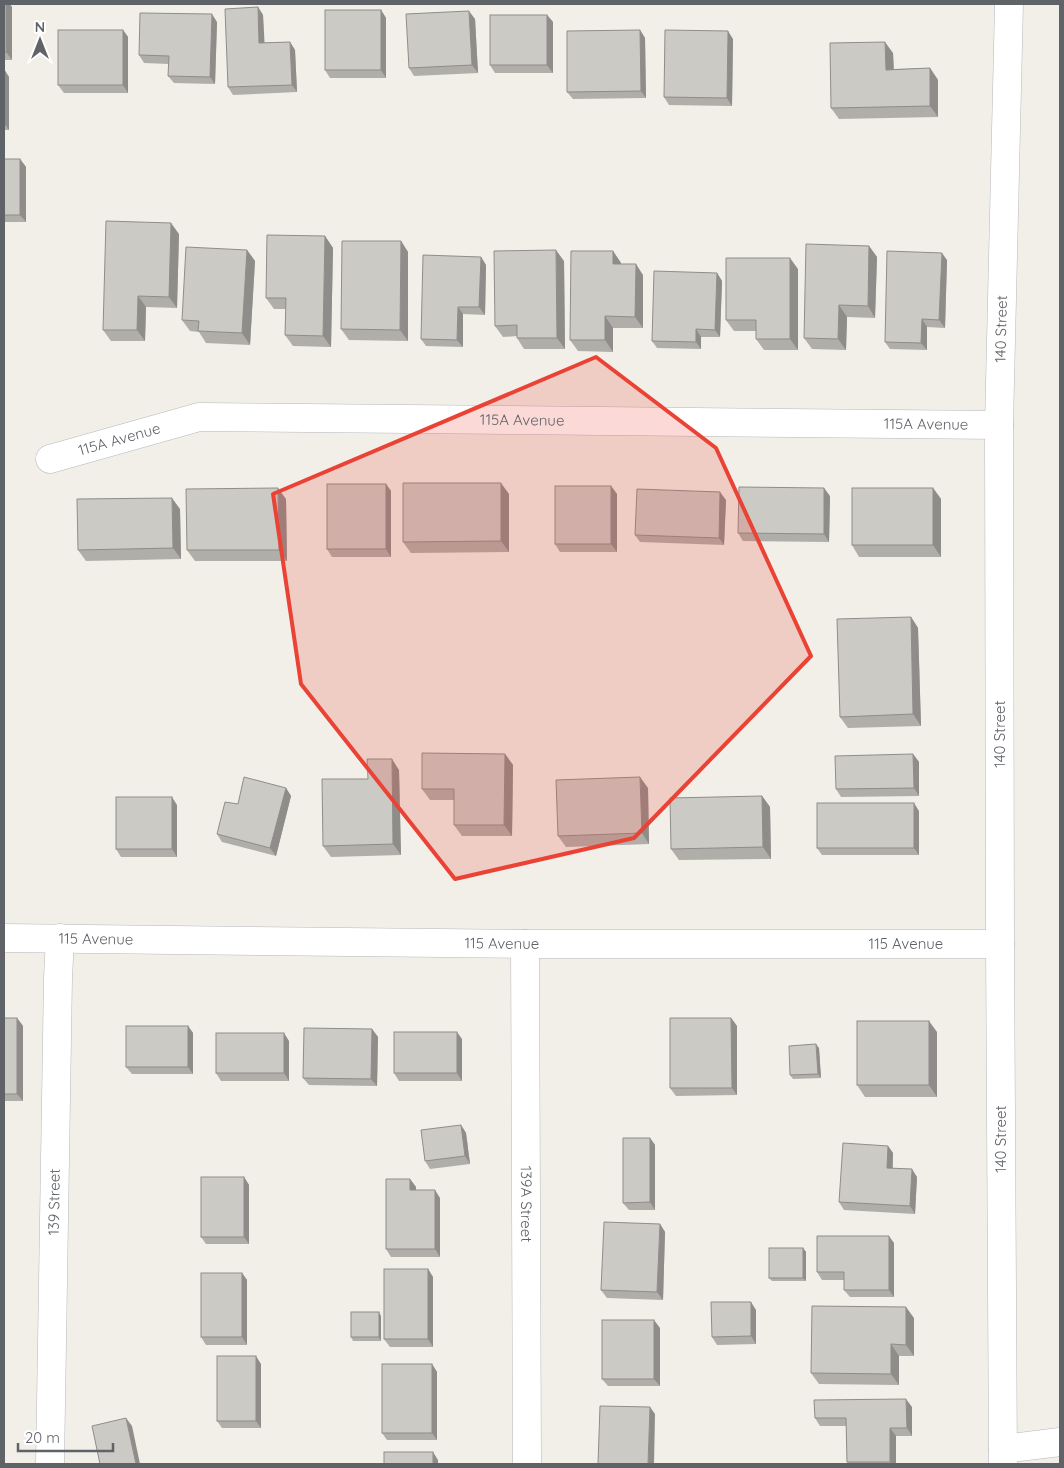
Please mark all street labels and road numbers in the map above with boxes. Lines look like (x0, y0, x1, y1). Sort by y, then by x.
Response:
street label: 140 Street (990, 295, 1011, 363)
street label: 115A Avenue (480, 410, 565, 430)
street label: 115A Avenue (884, 414, 969, 434)
street label: 115A Avenue (76, 418, 162, 460)
street label: 140 Street (990, 700, 1009, 768)
street label: 115 Avenue (59, 929, 133, 948)
street label: 115 Avenue (464, 933, 539, 953)
street label: 115 Avenue (869, 934, 943, 953)
street label: 140 Street (991, 1105, 1010, 1173)
street label: 139A Street (517, 1166, 536, 1242)
street label: 139 Street (44, 1168, 64, 1236)

